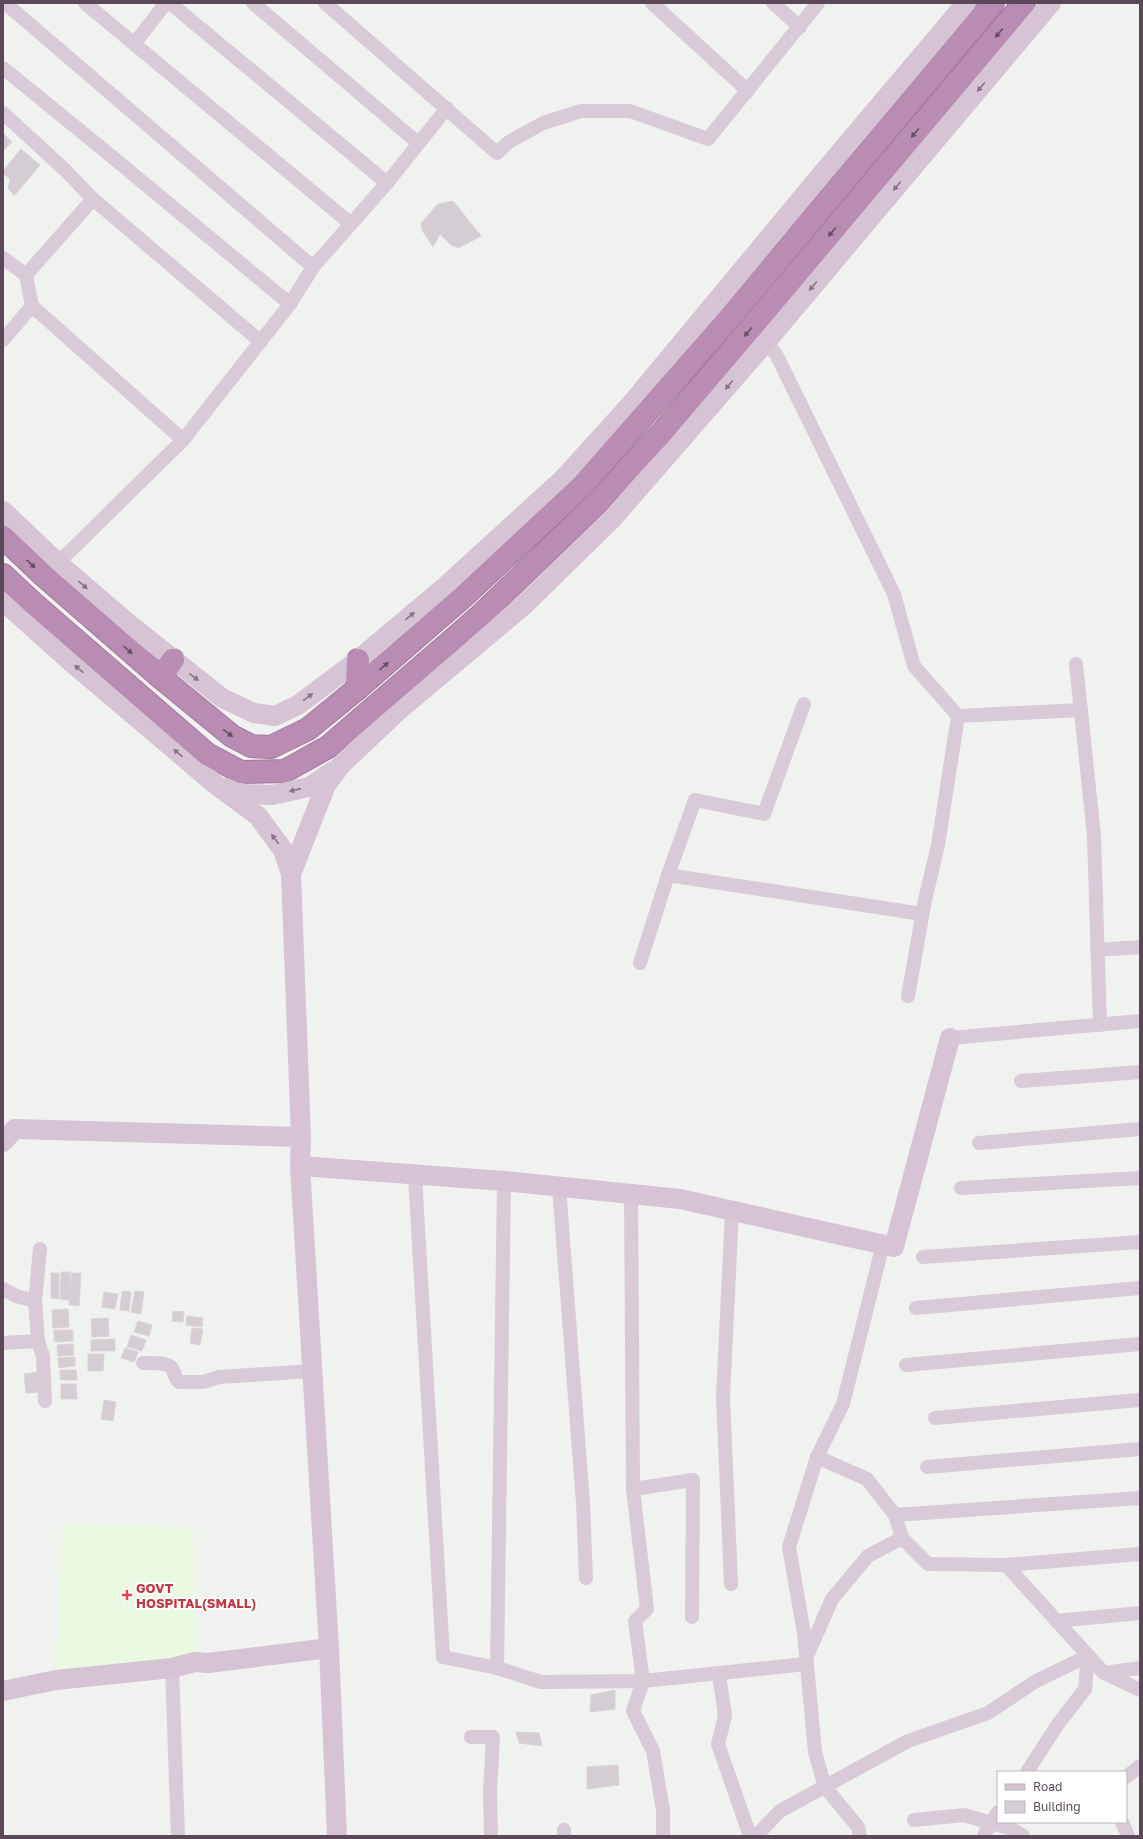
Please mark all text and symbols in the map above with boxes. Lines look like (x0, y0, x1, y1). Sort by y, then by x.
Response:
one-way arrow (994, 28, 1003, 38)
one-way arrow (976, 81, 985, 92)
one-way arrow (911, 127, 920, 138)
one-way arrow (892, 181, 901, 191)
one-way arrow (827, 227, 836, 238)
one-way arrow (809, 280, 818, 291)
one-way arrow (744, 327, 753, 336)
one-way arrow (725, 379, 734, 390)
one-way arrow (26, 559, 36, 569)
one-way arrow (78, 580, 89, 589)
one-way arrow (405, 612, 416, 621)
one-way arrow (123, 645, 134, 654)
one-way arrow (379, 661, 389, 670)
one-way arrow (74, 664, 84, 673)
one-way arrow (189, 672, 200, 681)
one-way arrow (303, 693, 314, 701)
one-way arrow (223, 729, 234, 737)
one-way arrow (173, 748, 183, 757)
one-way arrow (289, 788, 301, 794)
one-way arrow (271, 833, 279, 844)
place label: GOVT HOSPITAL(SMALL) (136, 1580, 256, 1611)
marker: GOVT HOSPITAL(SMALL) (121, 1589, 133, 1601)
legend (997, 1771, 1127, 1823)
text: Road (1033, 1779, 1062, 1794)
text: Building (1033, 1799, 1081, 1814)

